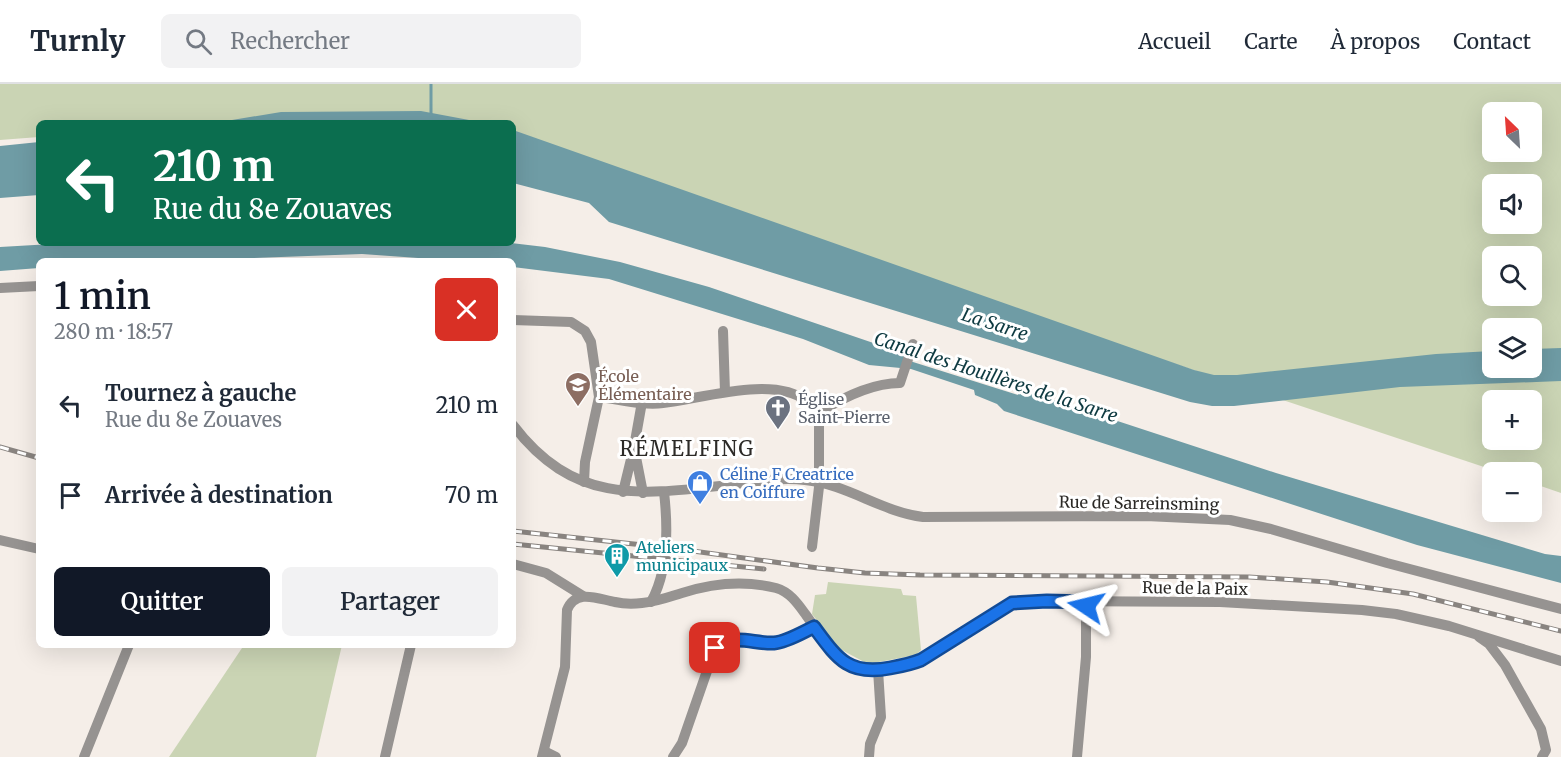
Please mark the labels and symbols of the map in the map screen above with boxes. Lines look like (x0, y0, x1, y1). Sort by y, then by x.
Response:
north arrow (1482, 102, 1542, 162)
water label: La Sarre (959, 303, 1031, 345)
water label: Canal des Houillères de la Sarre (871, 327, 1121, 427)
place label: École Élémentaire (598, 366, 692, 404)
school or university icon: École Élémentaire (563, 370, 593, 408)
place label: Église Saint-Pierre (798, 389, 890, 427)
church icon: Église Saint-Pierre (763, 393, 793, 431)
district label: RÉMELFING (620, 434, 754, 461)
place label: Céline F Creatrice en Coiffure (720, 464, 854, 502)
shop icon: Céline F Creatrice en Coiffure (685, 468, 715, 506)
street label: Rue de Sarreinsming (1059, 492, 1220, 514)
place label: Ateliers municipaux (635, 537, 729, 575)
building icon: Ateliers municipaux (602, 541, 632, 579)
position arrow (1054, 574, 1118, 638)
street label: Rue de la Paix (1142, 577, 1248, 599)
pin (689, 622, 740, 673)

